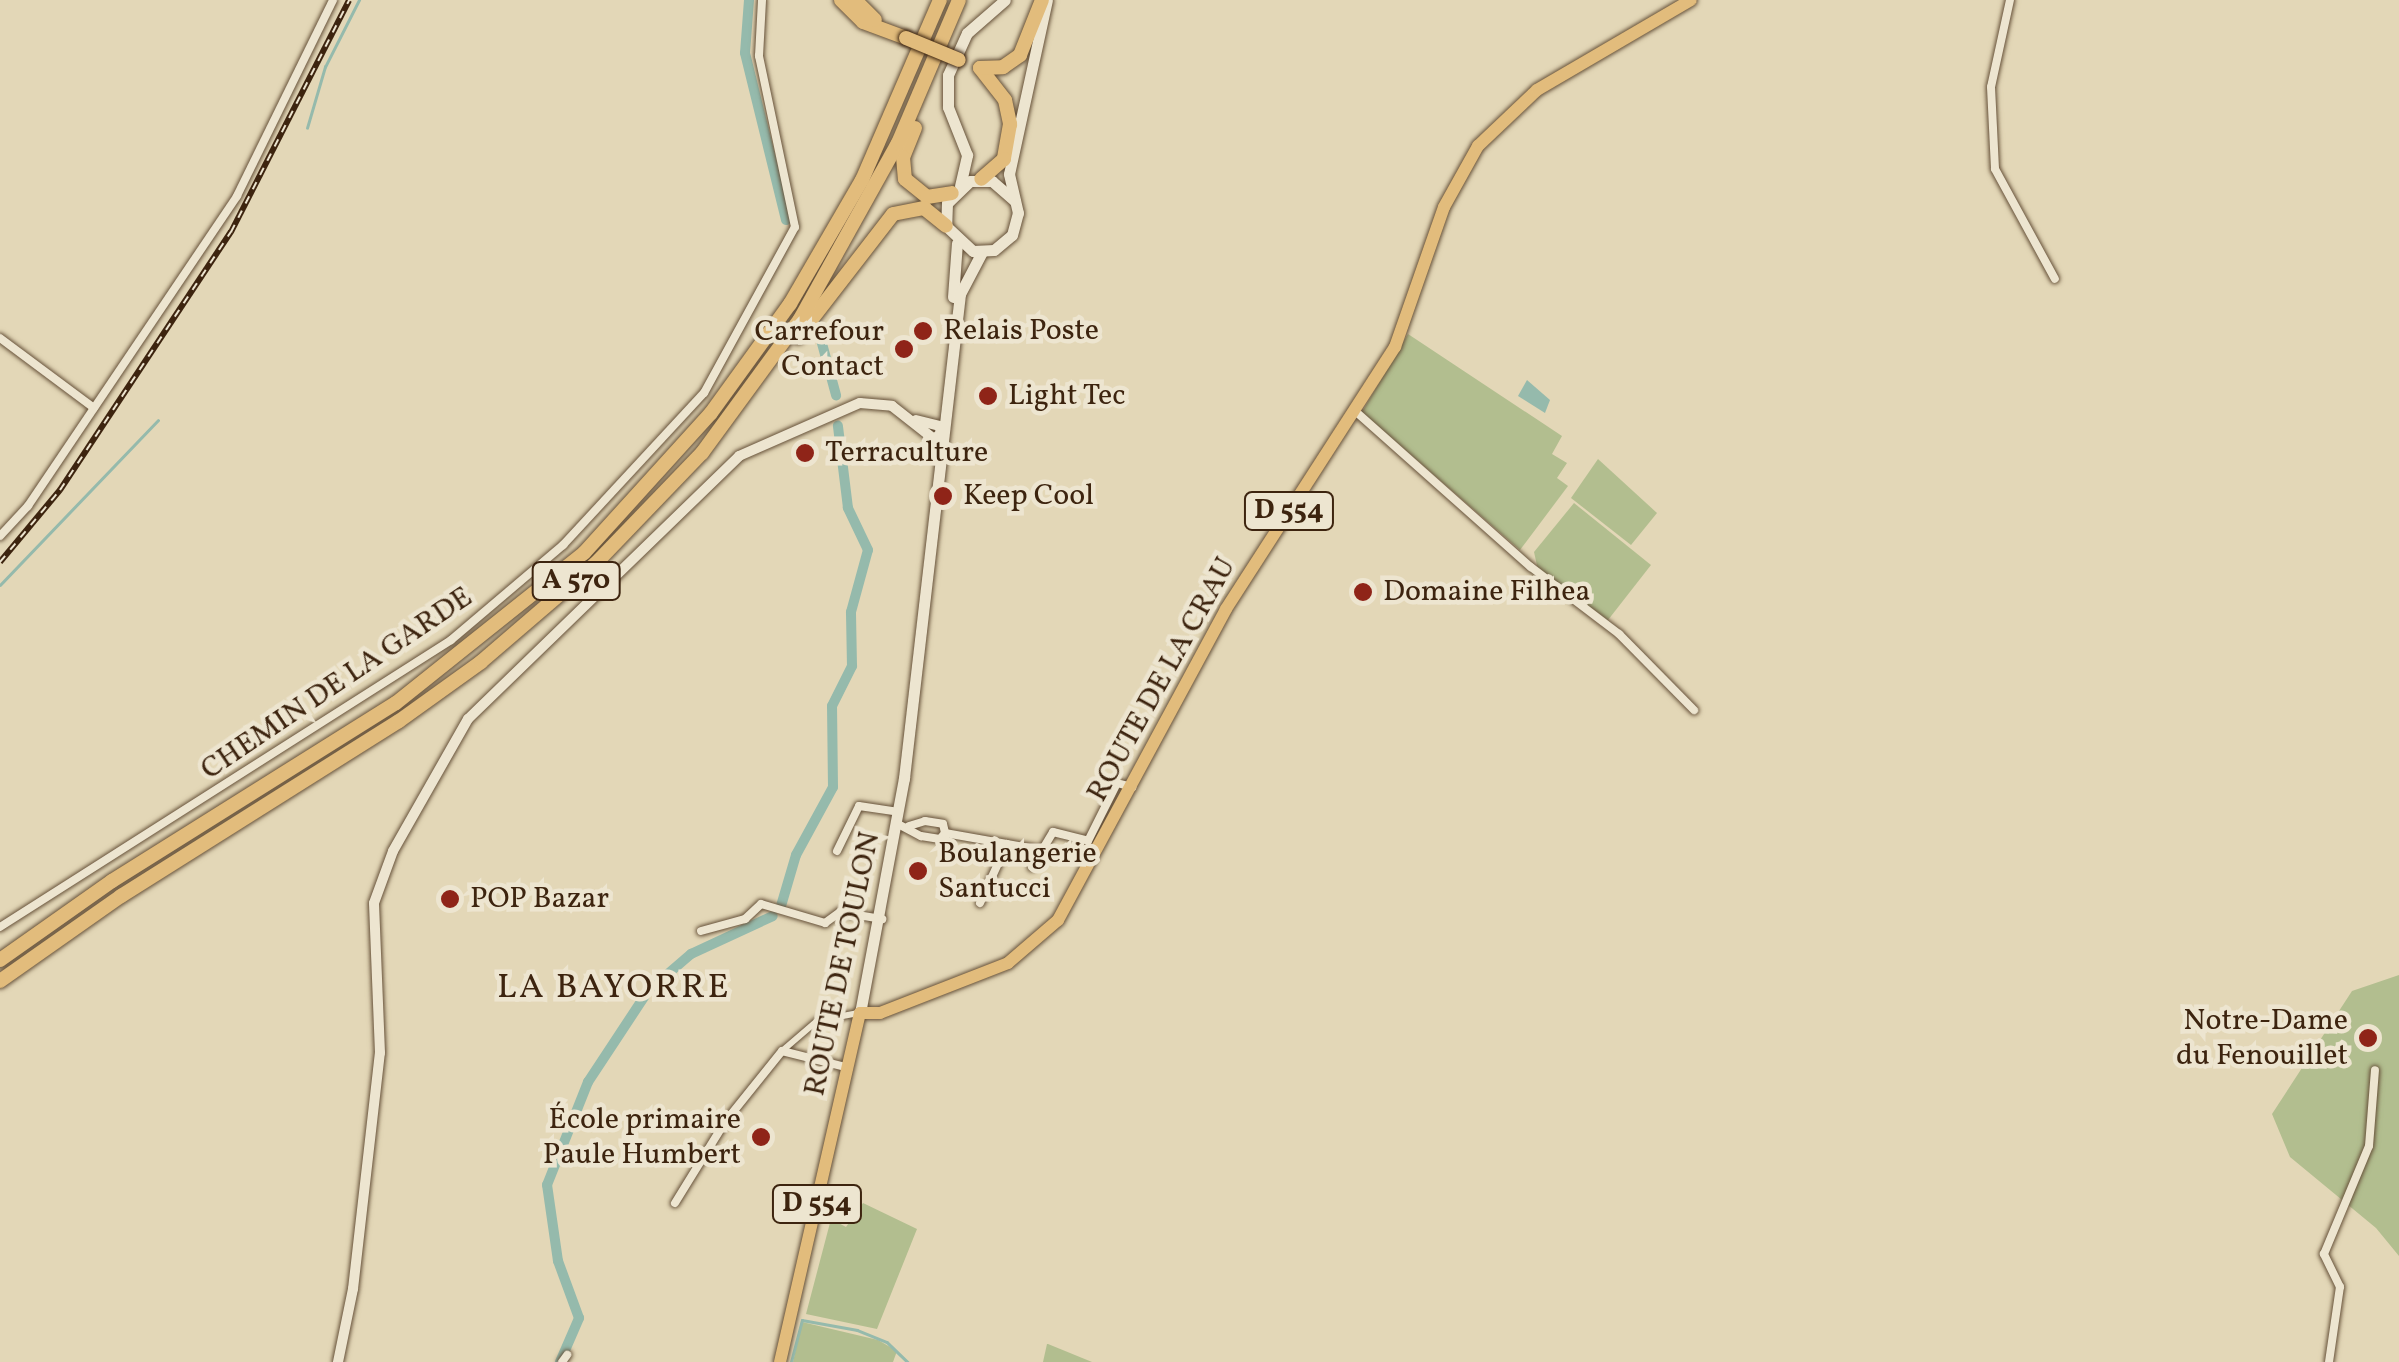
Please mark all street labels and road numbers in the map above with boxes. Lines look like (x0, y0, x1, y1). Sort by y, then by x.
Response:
road number: D 554 (1242, 488, 1336, 534)
street label: ROUTE DE LA CRAU (1080, 552, 1244, 808)
road number: A 570 (531, 558, 621, 604)
street label: CHEMIN DE LA GARDE (195, 580, 479, 788)
street label: ROUTE DE TOULON (797, 828, 889, 1100)
road number: D 554 (770, 1181, 864, 1227)

